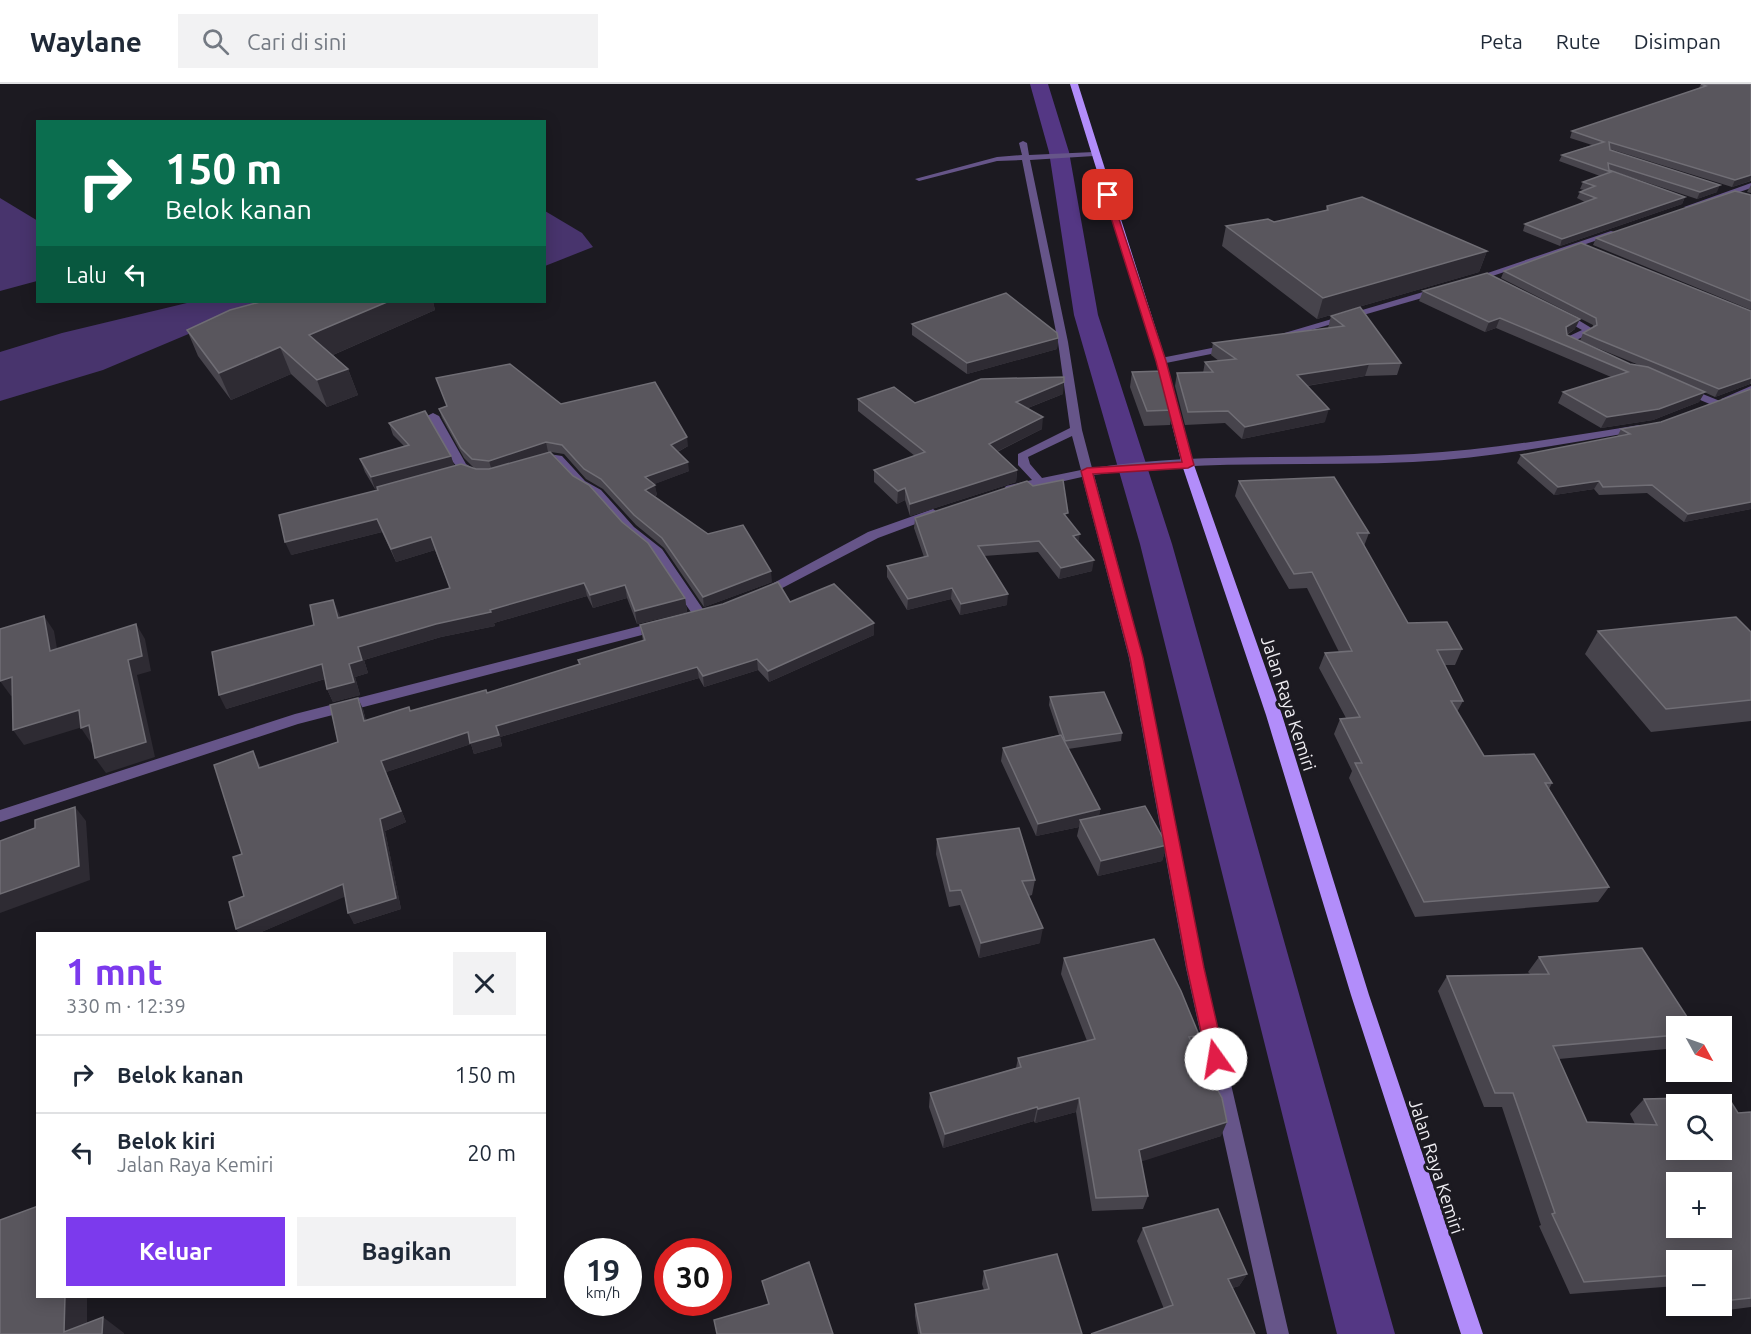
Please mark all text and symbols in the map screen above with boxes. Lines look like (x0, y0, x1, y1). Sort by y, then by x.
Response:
search box (178, 14, 598, 68)
icon: search (199, 25, 232, 58)
text: Waylane (30, 26, 142, 57)
text: Cari di sini (247, 29, 347, 54)
text: Peta (1480, 29, 1523, 53)
text: Rute (1556, 29, 1601, 53)
text: Disimpan (1634, 29, 1721, 53)
icon: right (66, 144, 144, 222)
text: 150 m (165, 145, 282, 192)
pin (1082, 169, 1133, 220)
icon: arrive (1091, 178, 1124, 211)
text: Belok kanan (165, 194, 312, 224)
icon: left (119, 258, 152, 291)
text: Lalu (66, 262, 107, 287)
street label: Jalan Raya Kemiri (1258, 633, 1320, 773)
text: 1 mnt (66, 951, 162, 992)
button: close (453, 952, 516, 1015)
text: 330 m · 12:39 (66, 994, 186, 1017)
north arrow (1666, 1016, 1732, 1082)
map controls (1666, 1016, 1732, 1316)
position arrow (1184, 1027, 1248, 1091)
icon: right (66, 1058, 99, 1091)
text: Belok kanan (117, 1062, 244, 1087)
text: 150 m (455, 1062, 516, 1087)
button: search (1666, 1094, 1732, 1160)
street label: Jalan Raya Kemiri (1406, 1096, 1468, 1236)
text: Belok kiri (117, 1128, 215, 1153)
icon: left (66, 1136, 99, 1169)
text: 20 m (467, 1140, 516, 1165)
text: Jalan Raya Kemiri (117, 1153, 273, 1176)
button: + (1666, 1172, 1732, 1238)
button: Keluar (66, 1217, 285, 1286)
button: Bagikan (297, 1217, 516, 1286)
speed limit sign: 30 (654, 1238, 732, 1316)
button: − (1666, 1250, 1732, 1316)
text: 19 (586, 1253, 620, 1287)
text: km/h (586, 1284, 620, 1301)

